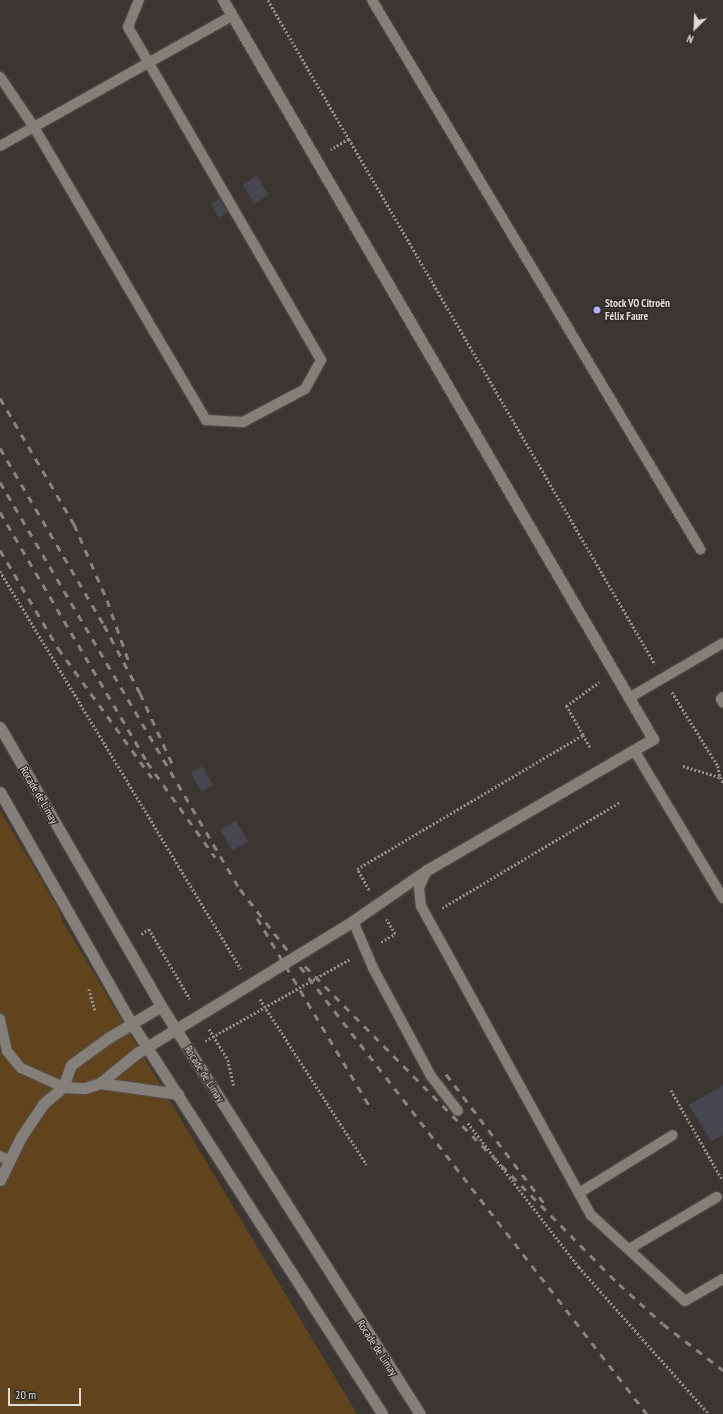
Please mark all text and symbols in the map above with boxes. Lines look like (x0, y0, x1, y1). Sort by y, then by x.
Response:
north arrow (675, 8, 715, 48)
text: N (685, 31, 696, 47)
place label: Stock VO Citroën Félix Faure (605, 297, 671, 323)
marker: Stock VO Citroën Félix Faure (592, 305, 602, 315)
street label: Rocade de Limay (17, 764, 61, 826)
street label: Rocade de Limay (181, 1043, 227, 1105)
street label: Rocade de Limay (354, 1318, 400, 1378)
scale bar (10, 1380, 83, 1406)
text: 20 m (15, 1387, 36, 1402)

